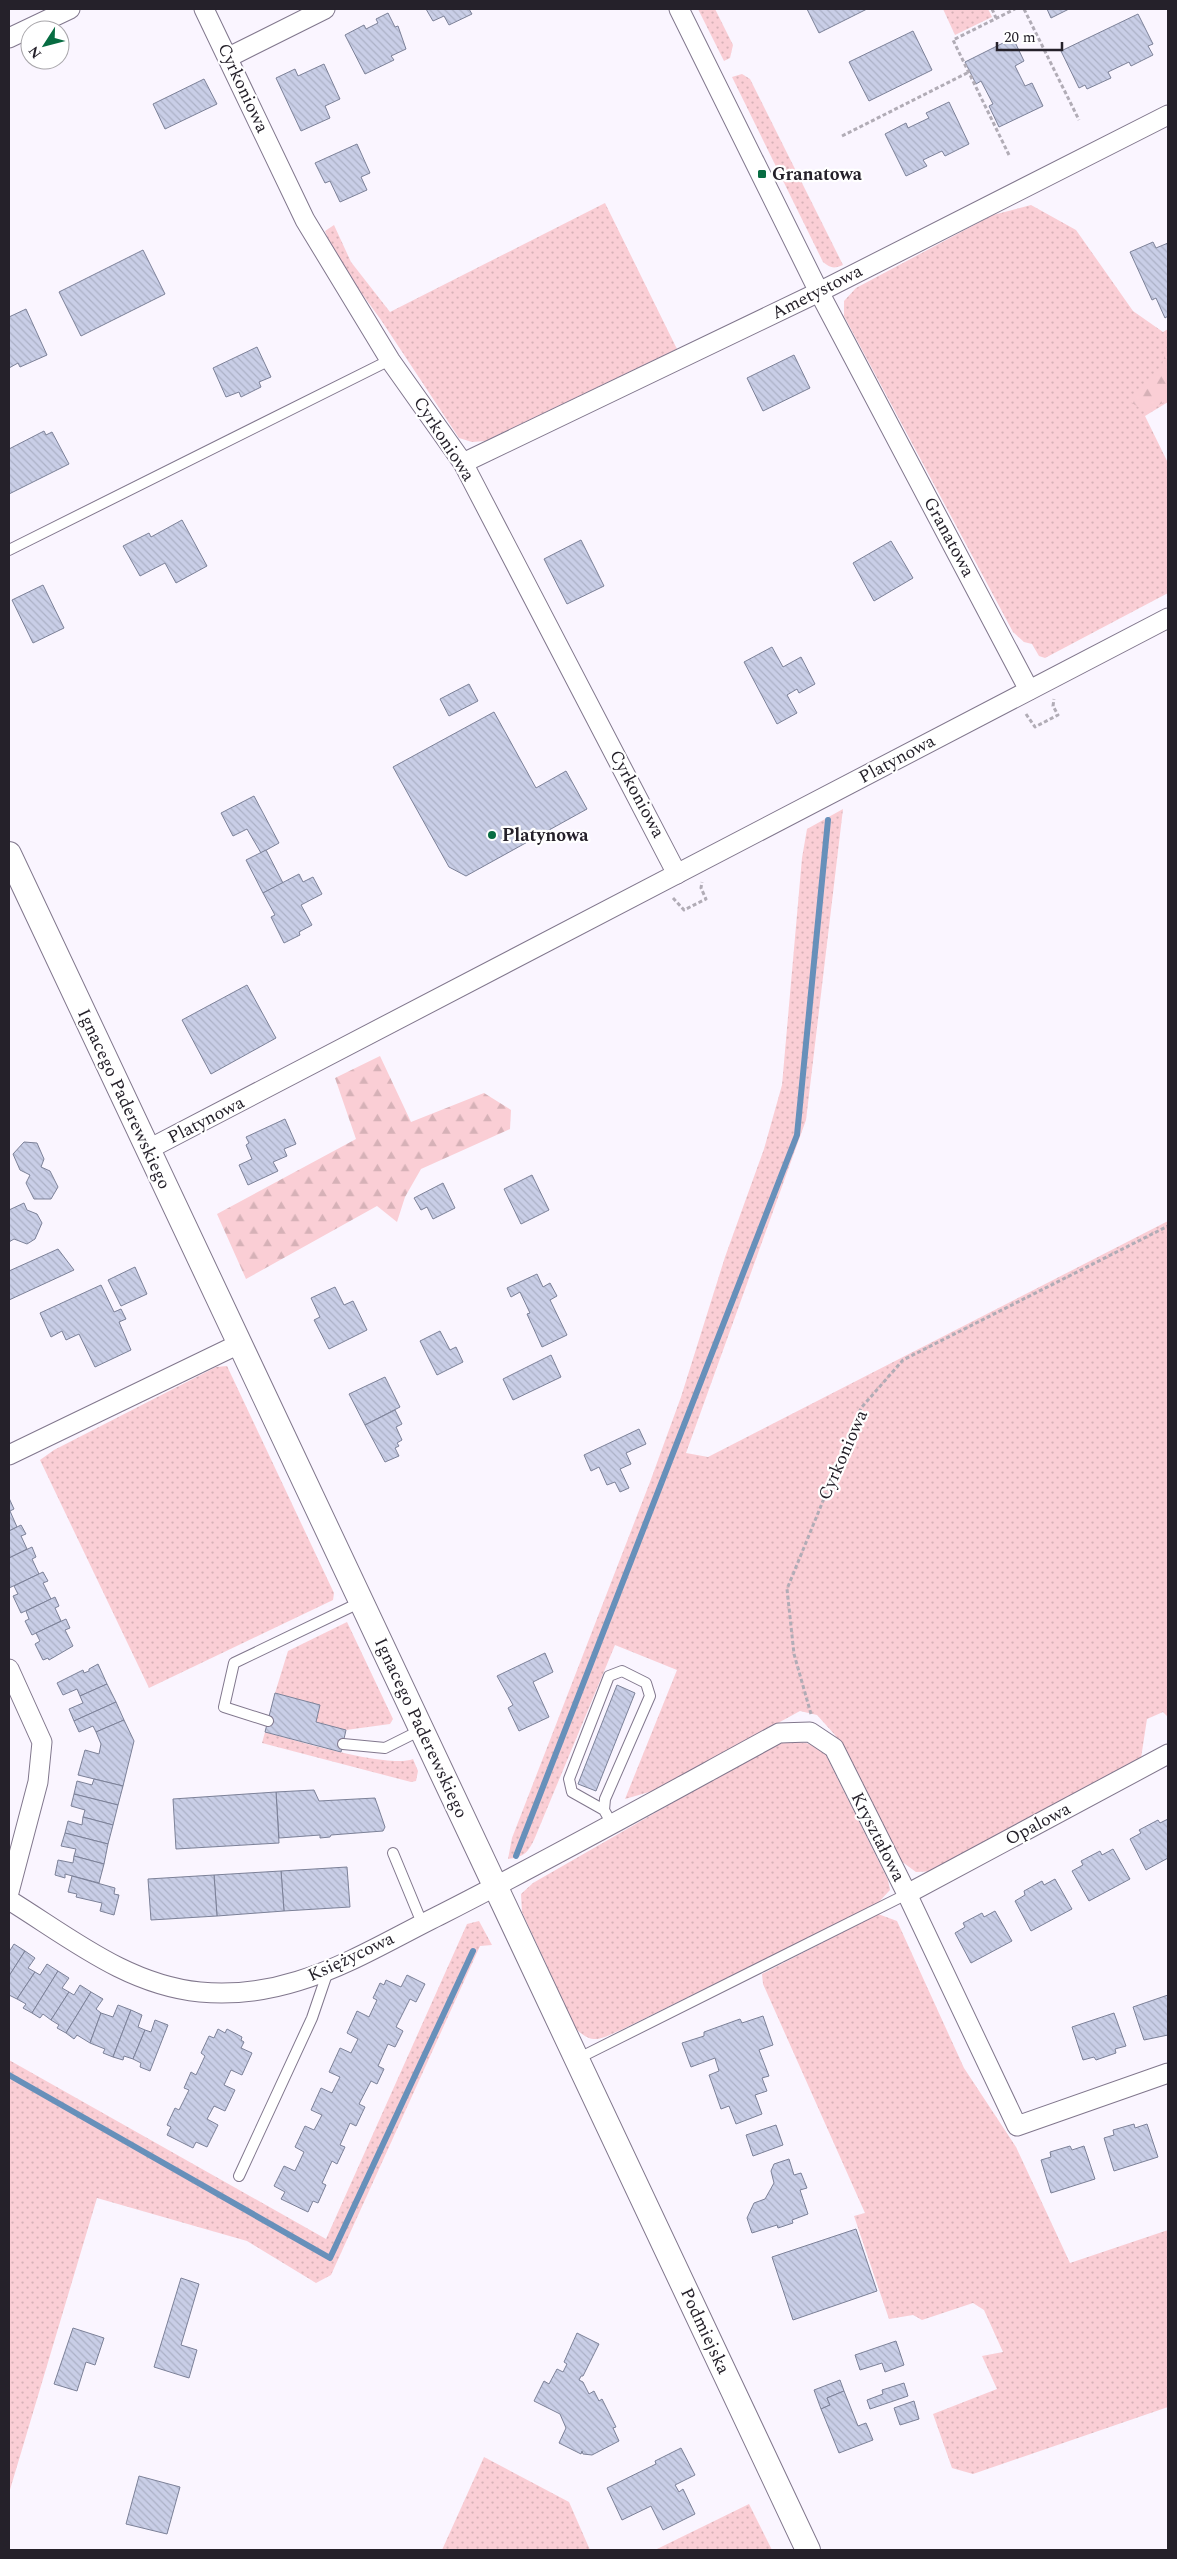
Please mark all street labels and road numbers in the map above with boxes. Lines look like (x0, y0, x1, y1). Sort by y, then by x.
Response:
street label: Cyrkoniowa (210, 39, 276, 138)
street label: Ametystowa (767, 257, 867, 326)
street label: Cyrkoniowa (406, 391, 482, 487)
street label: Granatowa (917, 492, 982, 582)
street label: Platynowa (854, 727, 940, 790)
street label: Cyrkoniowa (602, 745, 672, 843)
street label: Ignacego Paderewskiego (70, 1004, 178, 1194)
street label: Platynowa (163, 1089, 249, 1151)
street label: Cyrkoniowa (811, 1405, 875, 1505)
street label: Ignacego Paderewskiego (367, 1633, 475, 1823)
street label: Kryształowa (844, 1787, 912, 1887)
street label: Opalowa (1000, 1795, 1076, 1853)
street label: Księżycowa (303, 1925, 399, 1989)
street label: Podmiejska (673, 2283, 737, 2379)

